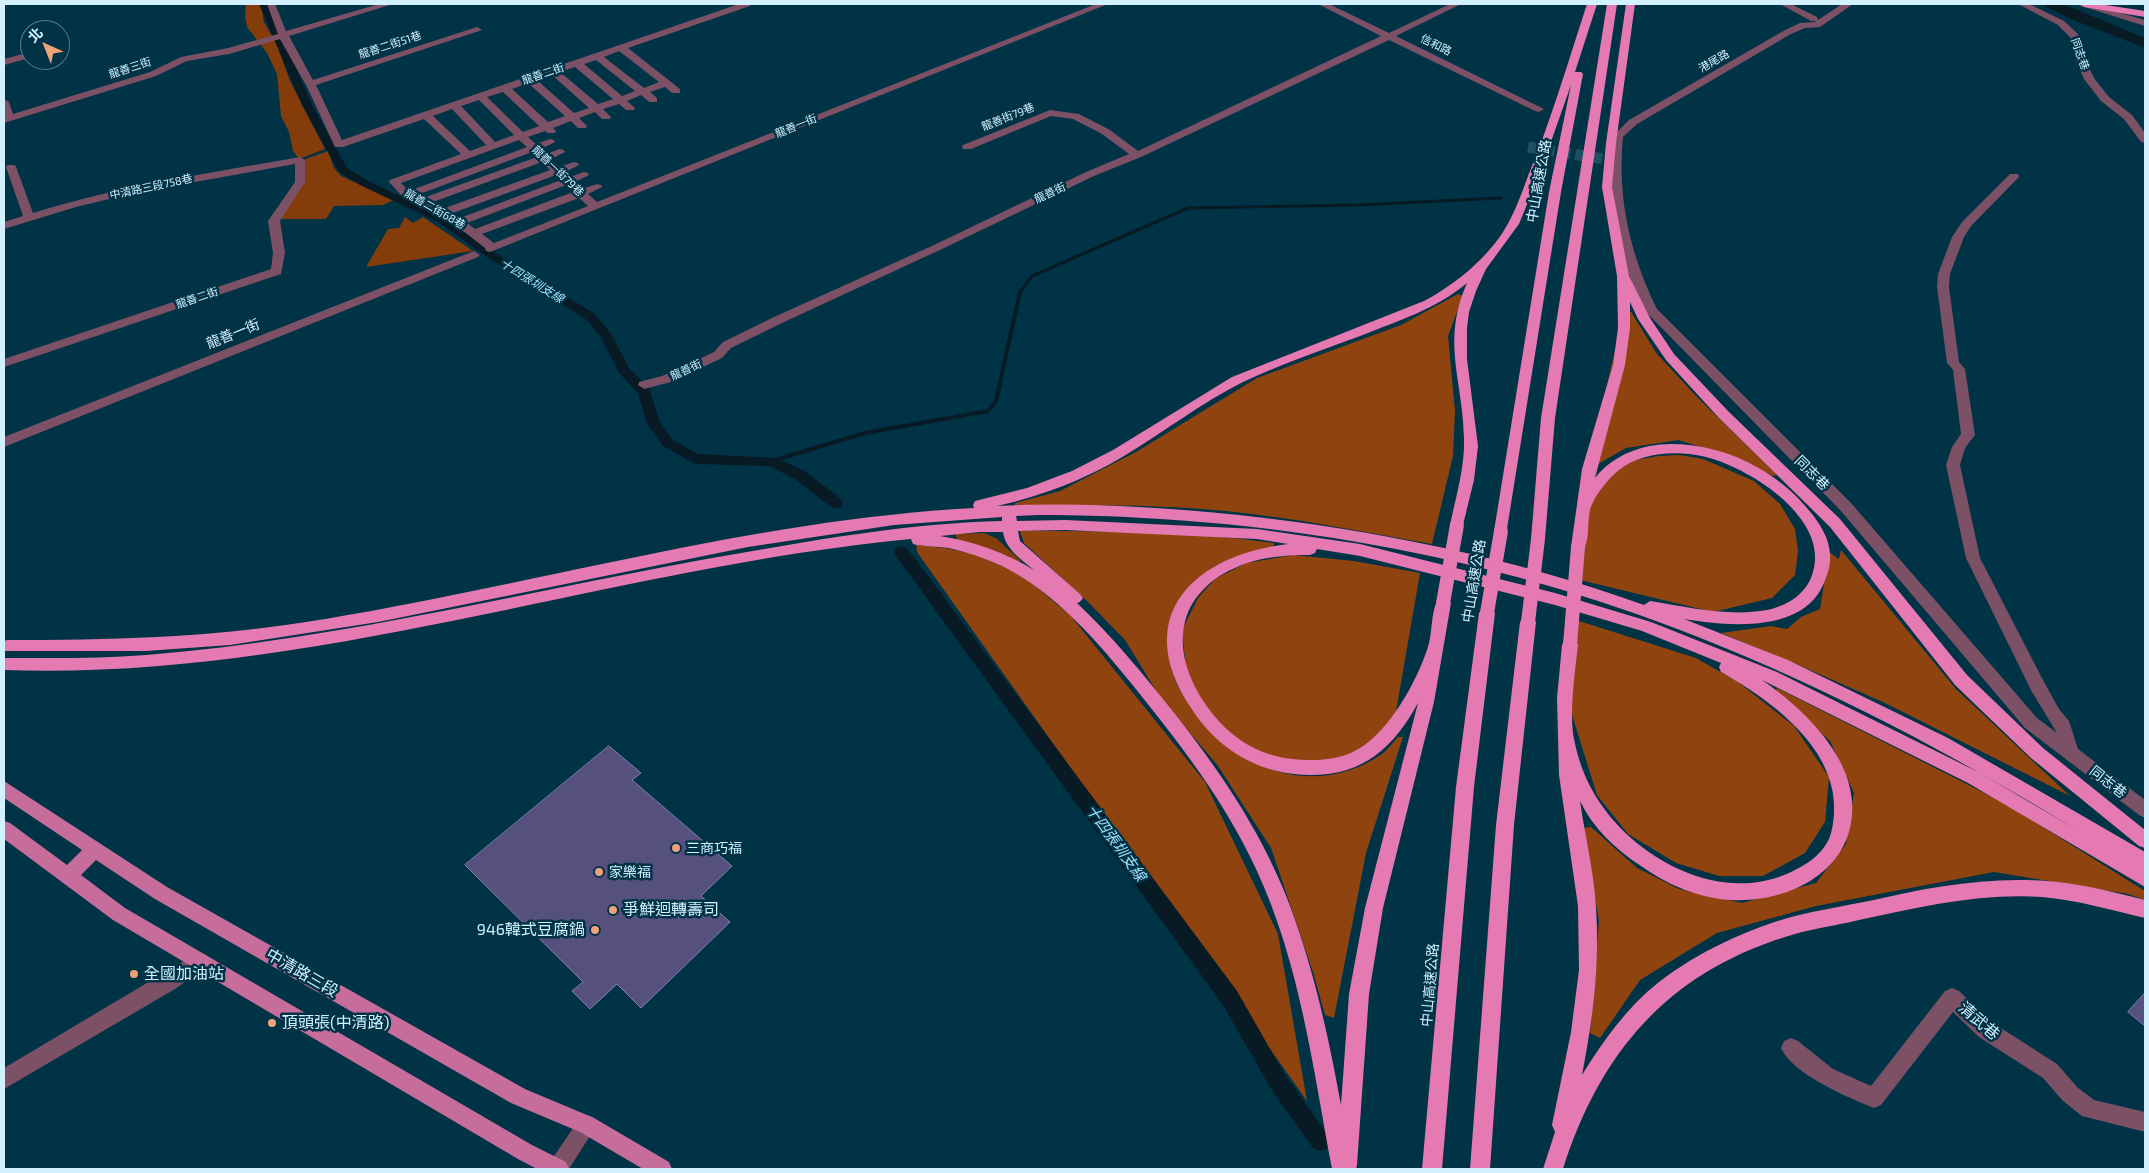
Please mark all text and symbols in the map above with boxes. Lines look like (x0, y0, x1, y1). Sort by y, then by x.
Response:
north arrow (20, 20, 70, 70)
text: 北 (24, 24, 46, 46)
street label: 龍善二街51巷 (357, 29, 423, 61)
street label: 信和路 (1418, 32, 1454, 58)
street label: 同志巷 (2068, 36, 2092, 72)
street label: 港尾路 (1696, 47, 1732, 75)
street label: 龍善三街 (107, 55, 153, 81)
street label: 龍善二街 (520, 61, 566, 87)
street label: 龍善街79巷 (980, 100, 1036, 134)
street label: 龍善一街 (773, 112, 819, 140)
street label: 中山高速公路 (1523, 138, 1555, 224)
street label: 龍善一街79巷 (529, 143, 587, 199)
street label: 中清路三段758巷 (108, 172, 194, 202)
street label: 龍善街 (1032, 180, 1068, 206)
street label: 龍善二街68巷 (402, 186, 468, 232)
water label: 十四張圳支線 (498, 256, 566, 306)
street label: 龍善二街 (174, 285, 220, 311)
street label: 龍善一街 (204, 316, 262, 352)
street label: 龍善街 (668, 357, 704, 383)
street label: 同志巷 (1791, 452, 1833, 494)
street label: 中山高速公路 (1459, 538, 1489, 624)
street label: 同志巷 (2086, 762, 2130, 802)
water label: 十四張圳支線 (1082, 801, 1150, 885)
place label: 三商巧福 (686, 840, 742, 856)
marker: 三商巧福 (670, 842, 682, 854)
place label: 家樂福 (609, 864, 651, 880)
marker: 家樂福 (593, 866, 605, 878)
place label: 爭鮮迴轉壽司 (623, 900, 719, 920)
marker: 爭鮮迴轉壽司 (607, 904, 619, 916)
place label: 946韓式豆腐鍋 (477, 920, 585, 940)
marker: 946韓式豆腐鍋 (589, 924, 601, 936)
street label: 中山高速公路 (1418, 942, 1442, 1028)
street label: 中清路三段 (263, 945, 341, 1001)
place label: 全國加油站 (144, 964, 224, 984)
marker: 全國加油站 (128, 968, 140, 980)
street label: 清武巷 (1955, 998, 2003, 1044)
place label: 頂頭張(中清路) (282, 1013, 389, 1033)
marker: 頂頭張(中清路) (266, 1017, 278, 1029)

